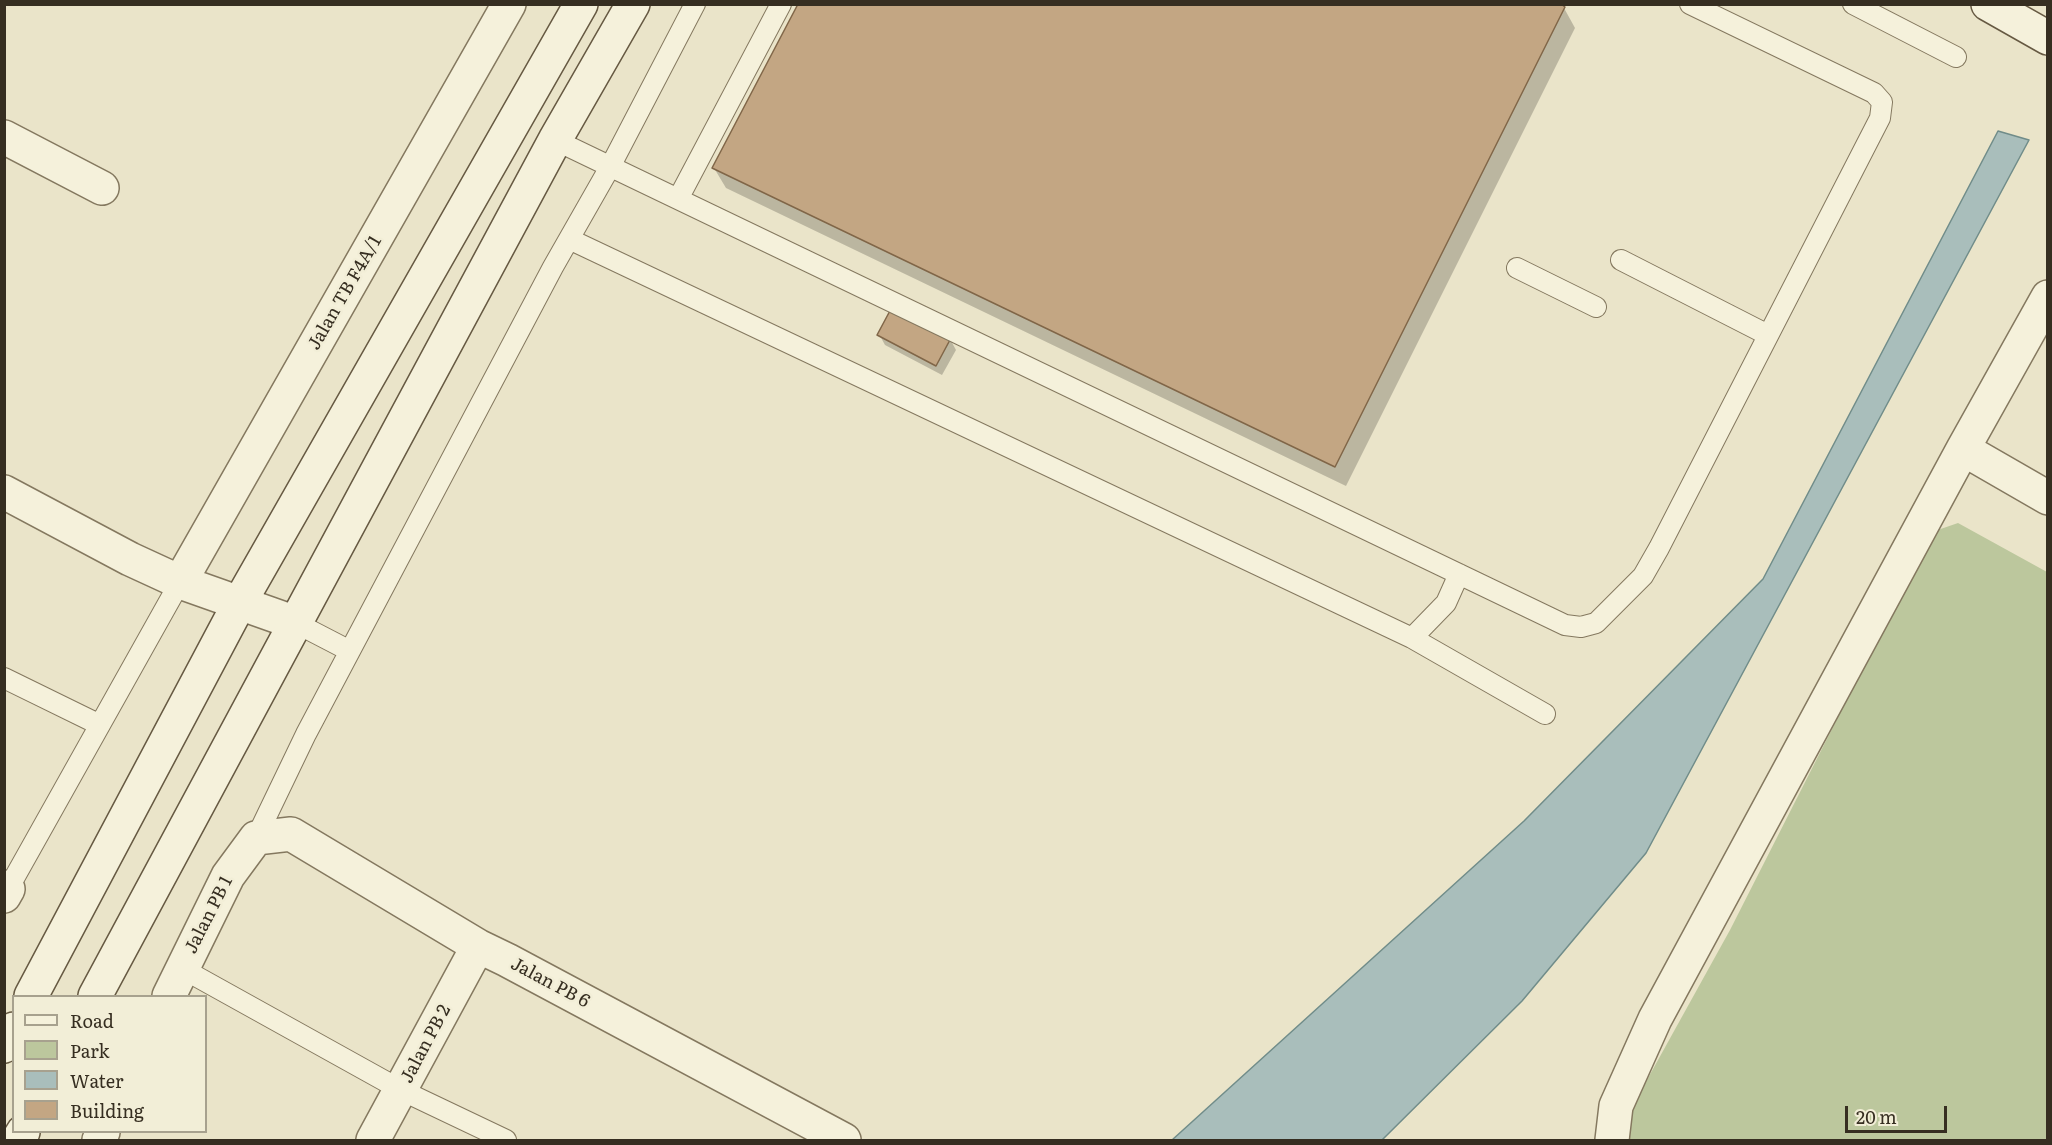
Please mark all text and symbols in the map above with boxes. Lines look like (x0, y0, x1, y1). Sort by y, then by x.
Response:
street label: Jalan TB F4A/1 (304, 232, 386, 354)
street label: Jalan PB 1 (180, 873, 238, 957)
street label: Jalan PB 6 (507, 953, 593, 1013)
legend (12, 995, 207, 1133)
street label: Jalan PB 2 (396, 1001, 456, 1087)
text: Road (70, 1007, 114, 1034)
text: Park (70, 1037, 109, 1064)
text: Water (70, 1067, 123, 1094)
scale bar (1848, 1094, 1950, 1132)
text: Building (70, 1097, 144, 1124)
text: 20 m (1856, 1103, 1897, 1130)

